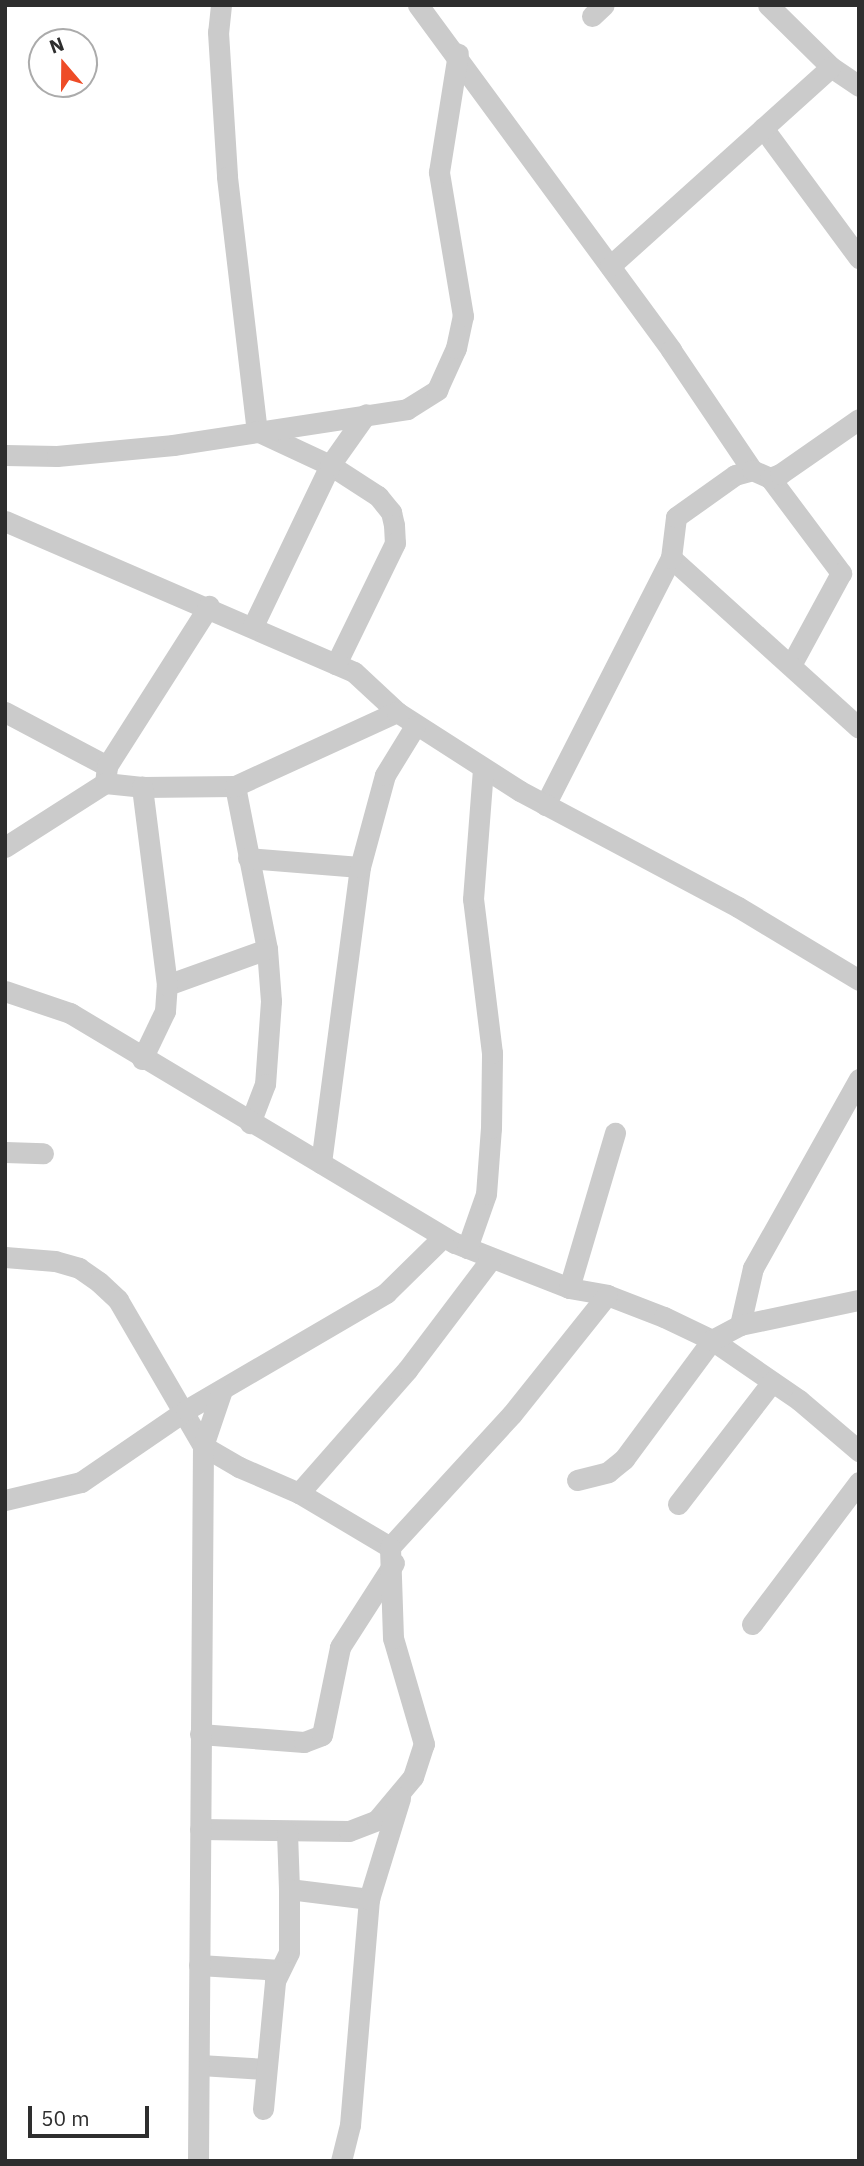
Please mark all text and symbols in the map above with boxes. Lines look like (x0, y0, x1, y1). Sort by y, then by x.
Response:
north arrow (28, 28, 98, 98)
text: N (46, 32, 67, 59)
scale bar (32, 2092, 152, 2136)
text: 50 m (41, 2104, 90, 2132)

